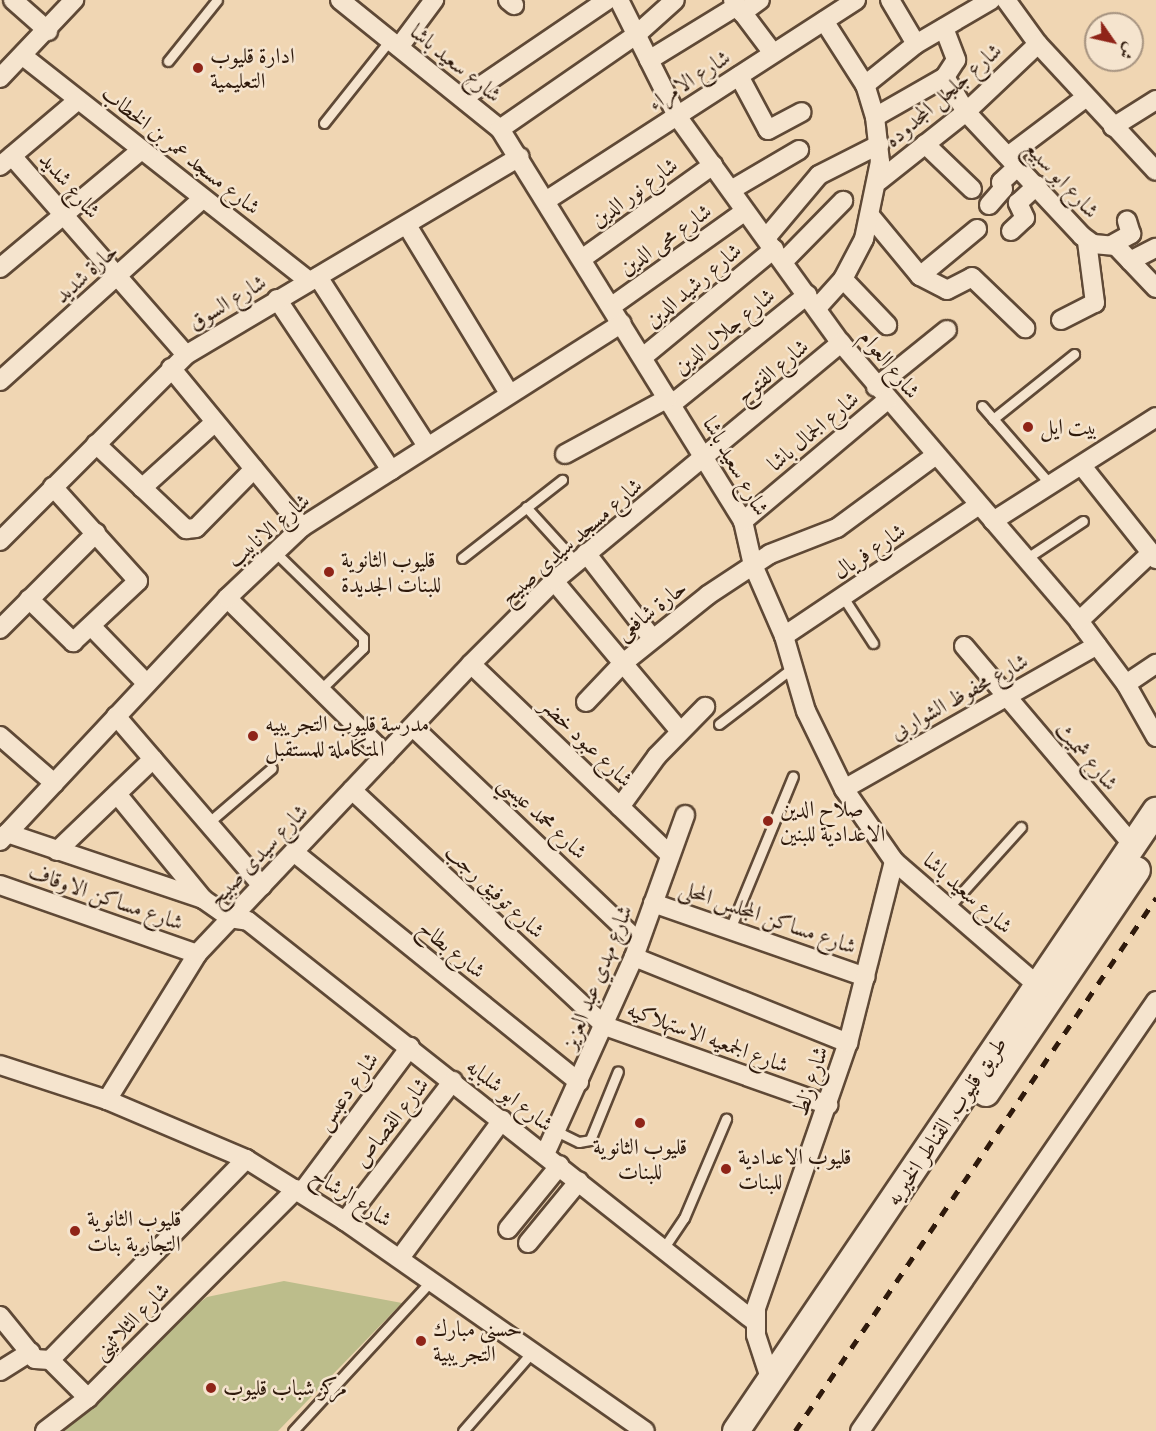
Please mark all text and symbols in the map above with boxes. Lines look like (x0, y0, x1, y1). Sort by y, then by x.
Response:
north arrow (1084, 12, 1144, 72)
street label: شارع سعيد باشا (405, 18, 507, 108)
street label: شارع جلجل المجدوده (879, 37, 1007, 153)
text: ش (1115, 39, 1141, 64)
place label: ادارة قليوب التعليمية (210, 42, 295, 94)
street label: شارع الامراء (643, 44, 735, 116)
marker: ادارة قليوب التعليمية (191, 61, 205, 75)
street label: شارع مسجد عمر بن الخطاب (96, 80, 266, 220)
street label: شارع ابو سبيع (1019, 134, 1105, 224)
street label: شارع شديد (34, 146, 106, 224)
street label: شارع نور الدين (585, 151, 683, 233)
street label: شارع محى الدين (613, 197, 717, 281)
street label: حارة شديد (49, 237, 123, 309)
street label: شارع رشيد الدين (639, 237, 747, 333)
street label: شارع السوق (183, 268, 271, 336)
street label: شارع جلال الدين (668, 282, 780, 380)
street label: شارع العوام (854, 324, 926, 404)
street label: شارع الفتوح (730, 333, 814, 409)
street label: شارع الجمال باشا (762, 385, 864, 477)
street label: شارع سعيد باشا (697, 412, 775, 520)
place label: بيت ايل (1040, 414, 1097, 440)
marker: بيت ايل (1021, 420, 1035, 434)
street label: شارع مسجد سيدى صبيح (495, 472, 647, 610)
street label: شارع الانابيب (221, 488, 315, 572)
street label: شارع فريال (828, 517, 910, 585)
place label: قليوب الثانوية للبنات الجديدة (341, 546, 441, 598)
marker: قليوب الثانوية للبنات الجديدة (322, 565, 336, 579)
street label: حارة شافعى (610, 574, 692, 646)
street label: شارع محفوظ الشواربى (885, 647, 1033, 745)
street label: شارع عبود خضر (535, 691, 639, 793)
place label: مدرسة قليوب التجريبيه المتكاملة للمستقبل (265, 710, 429, 762)
street label: شارع شميث (1050, 716, 1124, 796)
marker: مدرسة قليوب التجريبيه المتكاملة للمستقبل (246, 729, 260, 743)
street label: شارع محمد عيسي (493, 769, 593, 865)
place label: صلاح الدين الاعدادية للبنين (780, 795, 885, 846)
street label: شارع سيدى صبيح (203, 798, 313, 912)
marker: صلاح الدين الاعدادية للبنين (761, 814, 775, 828)
street label: شارع توفيق رجب (440, 838, 550, 944)
street label: شارع سعيد باشا (918, 847, 1018, 939)
street label: شارع مساكن الاوقاف (25, 858, 187, 936)
street label: شارع مساكن المجلس المحلى (676, 874, 860, 960)
street label: شارع مهدي عبد العزيز (556, 901, 638, 1053)
street label: شارع بطاح (413, 914, 491, 984)
street label: شارع الجمعيه الاستهلاكيه (624, 996, 792, 1078)
street label: طريق قليوب, القناطر الخيريه (880, 1032, 1012, 1210)
street label: شارع زلط (786, 1043, 834, 1119)
street label: شارع دعبس (310, 1047, 384, 1135)
street label: شارع ابو شلبايه (461, 1053, 559, 1137)
street label: شارع القصاص (348, 1072, 434, 1172)
marker: قليوب الثانوية للبنات (633, 1116, 647, 1130)
place label: قليوب الثانوية للبنات (593, 1133, 687, 1184)
place label: قليوب الاعدادية للبنات (738, 1143, 852, 1194)
street label: شارع الرشاح (307, 1161, 397, 1233)
marker: قليوب الاعدادية للبنات (719, 1162, 733, 1176)
place label: قليوب الثانوية التجارية بنات (87, 1205, 182, 1256)
marker: قليوب الثانوية التجارية بنات (68, 1224, 82, 1238)
street label: شارع الثلاثينى (87, 1277, 175, 1365)
place label: حسني مبارك التجريبية (433, 1315, 523, 1366)
marker: حسني مبارك التجريبية (414, 1334, 428, 1348)
place label: مركز شباب قليوب (223, 1375, 347, 1401)
marker: مركز شباب قليوب (204, 1381, 218, 1395)

